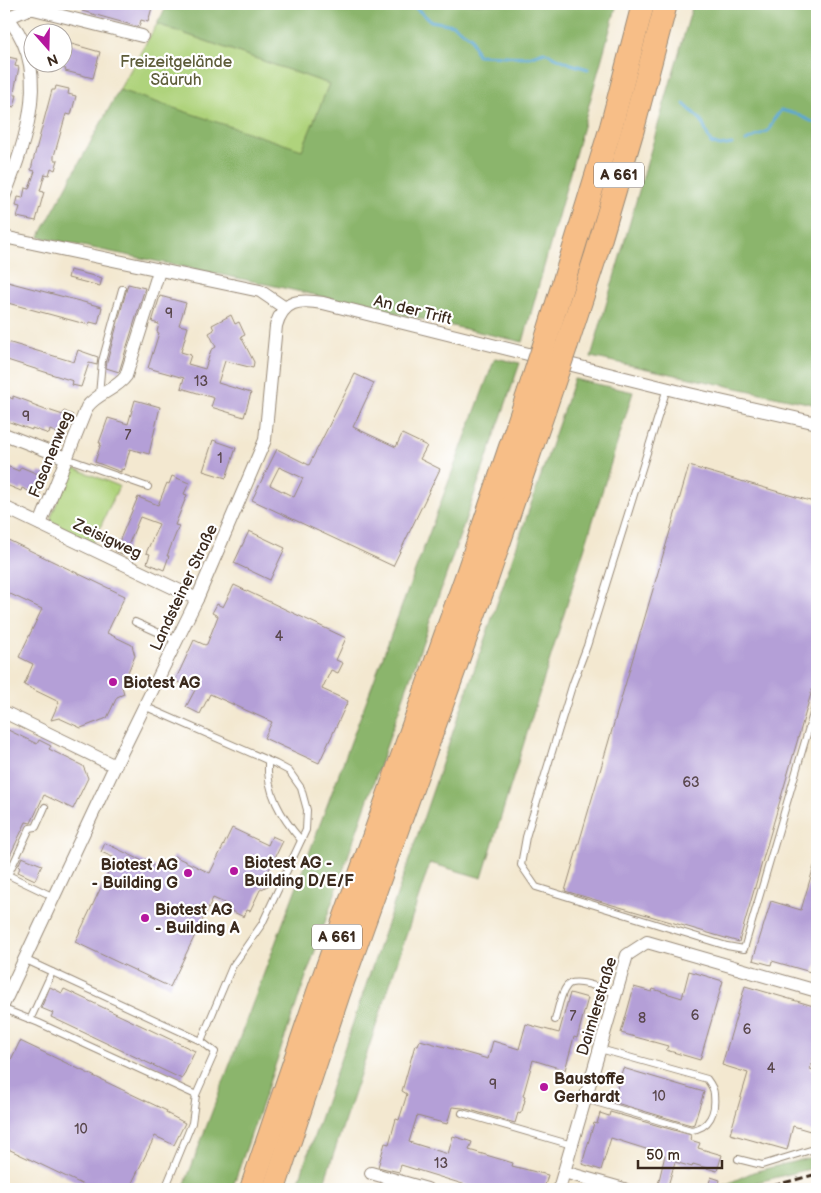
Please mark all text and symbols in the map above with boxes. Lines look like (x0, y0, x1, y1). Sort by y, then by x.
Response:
north arrow (22, 22, 72, 72)
text: N (44, 50, 60, 70)
park label: Freizeitgelände Säuruh (120, 53, 233, 90)
road number: A 661 (594, 162, 644, 188)
street label: An der Trift (372, 292, 454, 329)
house number: 9 (165, 305, 173, 322)
house number: 13 (194, 373, 208, 390)
house number: 9 (22, 408, 30, 425)
street label: Fasanenweg (25, 408, 77, 501)
house number: 7 (125, 427, 132, 444)
house number: 1 (217, 450, 223, 467)
street label: Zeisigweg (69, 515, 145, 563)
street label: Landsteiner Straße (147, 521, 222, 654)
house number: 4 (275, 628, 284, 645)
place label: Biotest AG (123, 674, 201, 693)
marker: Biotest AG (107, 676, 119, 688)
house number: 63 (682, 774, 700, 791)
place label: Biotest AG - Building D/E/F (244, 854, 354, 891)
place label: Biotest AG - Building G (92, 856, 178, 893)
marker: Biotest AG - Building D/E/F (228, 865, 240, 877)
marker: Biotest AG - Building G (182, 867, 194, 879)
place label: Biotest AG - Building A (155, 901, 240, 938)
marker: Biotest AG - Building A (139, 912, 151, 924)
road number: A 661 (312, 924, 362, 950)
street label: Daimlerstraße (573, 954, 622, 1058)
house number: 6 (691, 1007, 700, 1024)
house number: 7 (570, 1008, 577, 1025)
house number: 8 (638, 1010, 646, 1027)
house number: 6 (743, 1021, 752, 1038)
house number: 4 (767, 1060, 776, 1077)
place label: Baustoffe Gerhardt (554, 1070, 624, 1107)
house number: 9 (489, 1076, 497, 1093)
marker: Baustoffe Gerhardt (538, 1081, 550, 1093)
house number: 10 (652, 1088, 666, 1105)
house number: 10 (74, 1121, 88, 1138)
scale bar (638, 1138, 722, 1170)
text: 50 m (646, 1146, 680, 1165)
house number: 13 (434, 1155, 448, 1172)

